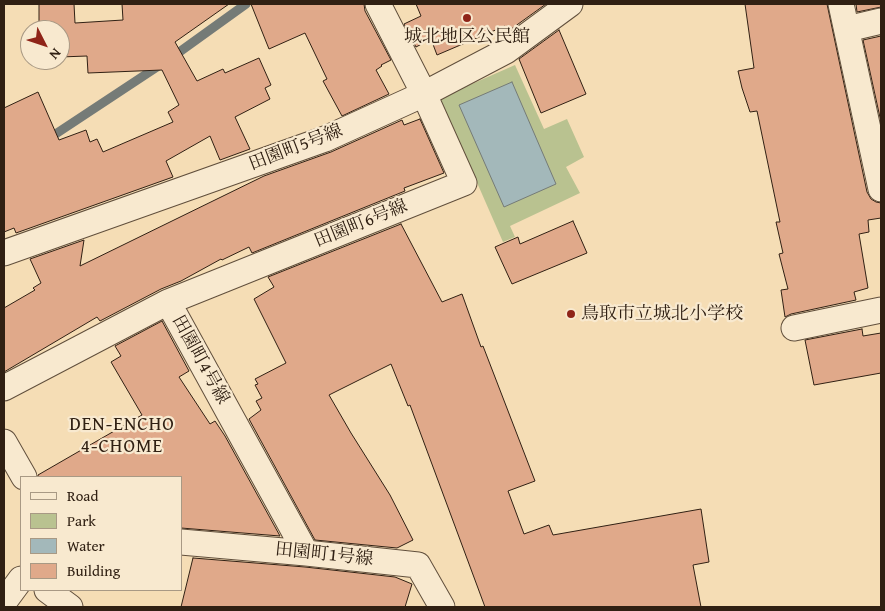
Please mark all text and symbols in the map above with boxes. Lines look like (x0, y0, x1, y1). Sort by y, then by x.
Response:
marker: 城北地区公民館 (461, 12, 473, 24)
north arrow (20, 20, 70, 70)
place label: 城北地区公民館 (404, 26, 530, 48)
text: N (45, 44, 66, 64)
street label: 田園町5号線 (246, 120, 346, 176)
street label: 田園町6号線 (311, 196, 411, 252)
place label: 鳥取市立城北小学校 (581, 303, 743, 325)
marker: 鳥取市立城北小学校 (565, 308, 577, 320)
street label: 田園町4号線 (167, 312, 233, 408)
district label: DEN-ENCHO 4-CHOME (68, 414, 176, 458)
legend (20, 476, 182, 591)
text: Road (67, 485, 98, 506)
text: Park (67, 510, 96, 531)
text: Water (67, 535, 105, 556)
street label: 田園町1号線 (274, 539, 374, 571)
text: Building (67, 560, 120, 581)

